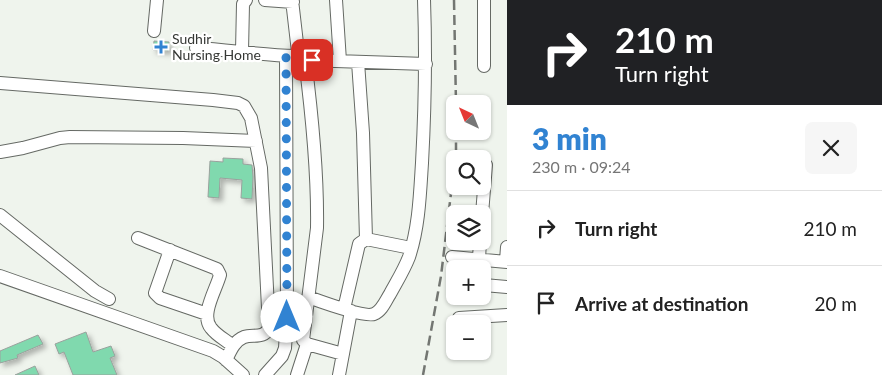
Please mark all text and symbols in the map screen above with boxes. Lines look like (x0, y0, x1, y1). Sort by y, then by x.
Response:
text: 210 m (615, 18, 714, 60)
icon: right (532, 20, 597, 85)
place label: Sudhir Nursing Home (172, 30, 261, 63)
pin (291, 39, 333, 81)
marker: Sudhir Nursing Home (154, 40, 168, 54)
icon: arrive (298, 46, 326, 74)
text: Turn right (615, 60, 709, 87)
north arrow (446, 95, 491, 140)
map controls (446, 95, 491, 360)
text: 3 min (532, 120, 607, 156)
button: close (805, 122, 857, 174)
button: search (446, 150, 491, 195)
text: 230 m · 09:24 (532, 157, 631, 176)
button: layers (446, 205, 491, 250)
icon: right (532, 214, 560, 242)
text: Turn right (575, 217, 657, 240)
text: 210 m (803, 217, 857, 240)
button: + (446, 260, 491, 305)
icon: arrive (532, 289, 560, 317)
position arrow (260, 290, 312, 342)
text: Arrive at destination (575, 292, 748, 315)
text: 20 m (814, 292, 857, 315)
button: − (446, 315, 491, 360)

